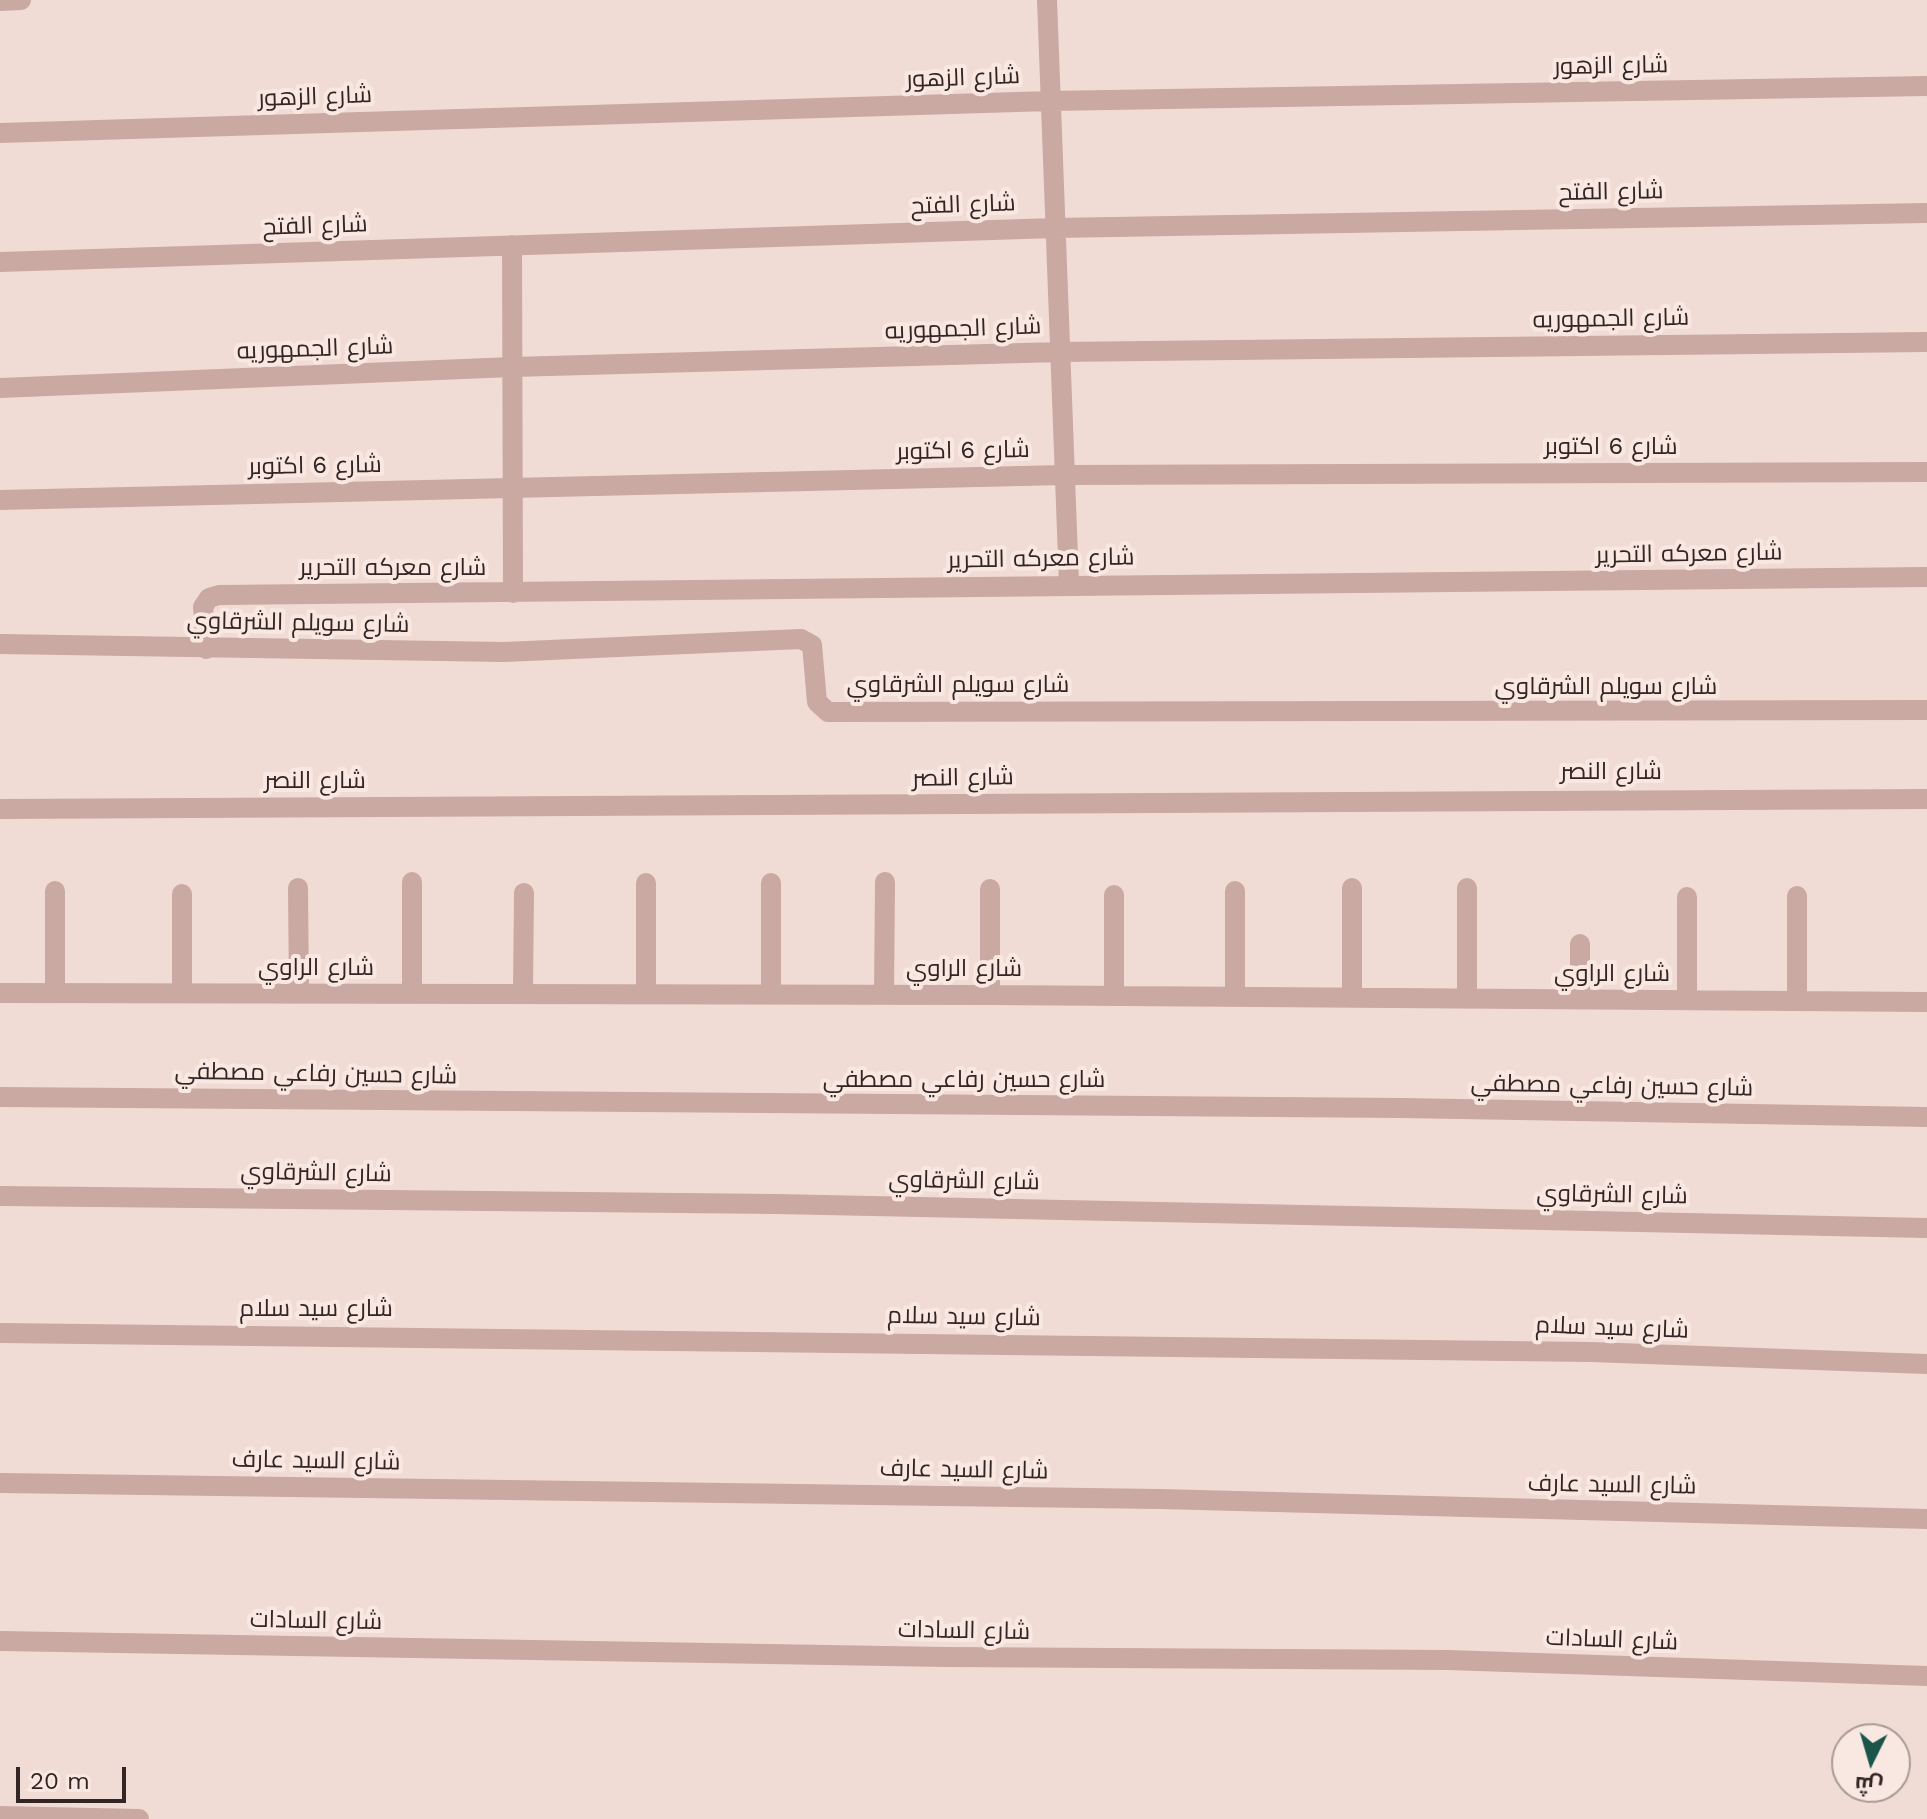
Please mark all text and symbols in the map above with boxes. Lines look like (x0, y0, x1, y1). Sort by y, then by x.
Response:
street label: شارع الزهور (1554, 51, 1668, 81)
street label: شارع الزهور (905, 62, 1021, 94)
street label: شارع الزهور (257, 81, 373, 113)
street label: شارع الفتح (1558, 177, 1664, 207)
street label: شارع الفتح (910, 189, 1016, 221)
street label: شارع الفتح (262, 210, 368, 242)
street label: شارع الجمهوريه (1532, 303, 1690, 335)
street label: شارع الجمهوريه (884, 312, 1042, 346)
street label: شارع الجمهوريه (236, 332, 394, 366)
street label: شارع 6 اكتوبر (1544, 433, 1678, 461)
street label: شارع 6 اكتوبر (896, 435, 1030, 467)
street label: شارع 6 اكتوبر (248, 450, 382, 482)
street label: شارع معركه التحرير (1595, 538, 1783, 570)
street label: شارع معركه التحرير (947, 543, 1135, 575)
street label: شارع معركه التحرير (300, 554, 486, 582)
street label: شارع سويلم الشرقاوي (186, 607, 410, 639)
street label: شارع سويلم الشرقاوي (847, 671, 1069, 699)
street label: شارع سويلم الشرقاوي (1495, 673, 1717, 701)
street label: شارع النصر (1560, 758, 1662, 786)
street label: شارع النصر (912, 763, 1014, 793)
street label: شارع النصر (264, 767, 366, 795)
street label: شارع الراوي (258, 954, 374, 982)
street label: شارع الراوي (906, 955, 1022, 983)
street label: شارع الراوي (1554, 960, 1670, 988)
street label: شارع حسين رفاعي مصطفي (174, 1057, 458, 1091)
street label: شارع حسين رفاعي مصطفي (823, 1066, 1105, 1094)
street label: شارع حسين رفاعي مصطفي (1470, 1069, 1754, 1103)
street label: شارع الشرقاوي (240, 1157, 392, 1189)
street label: شارع الشرقاوي (888, 1165, 1040, 1197)
street label: شارع الشرقاوي (1536, 1179, 1688, 1211)
street label: شارع سيد سلام (239, 1295, 393, 1323)
street label: شارع سيد سلام (887, 1301, 1041, 1333)
street label: شارع سيد سلام (1535, 1311, 1689, 1345)
street label: شارع السيد عارف (231, 1445, 401, 1477)
street label: شارع السيد عارف (879, 1454, 1049, 1486)
street label: شارع السيد عارف (1527, 1469, 1697, 1501)
street label: شارع السادات (250, 1605, 382, 1637)
street label: شارع السادات (898, 1615, 1030, 1647)
street label: شارع السادات (1545, 1623, 1679, 1657)
north arrow (1831, 1723, 1911, 1803)
scale bar (20, 1751, 130, 1801)
text: 20 m (30, 1767, 90, 1795)
text: ش (1854, 1772, 1884, 1799)

